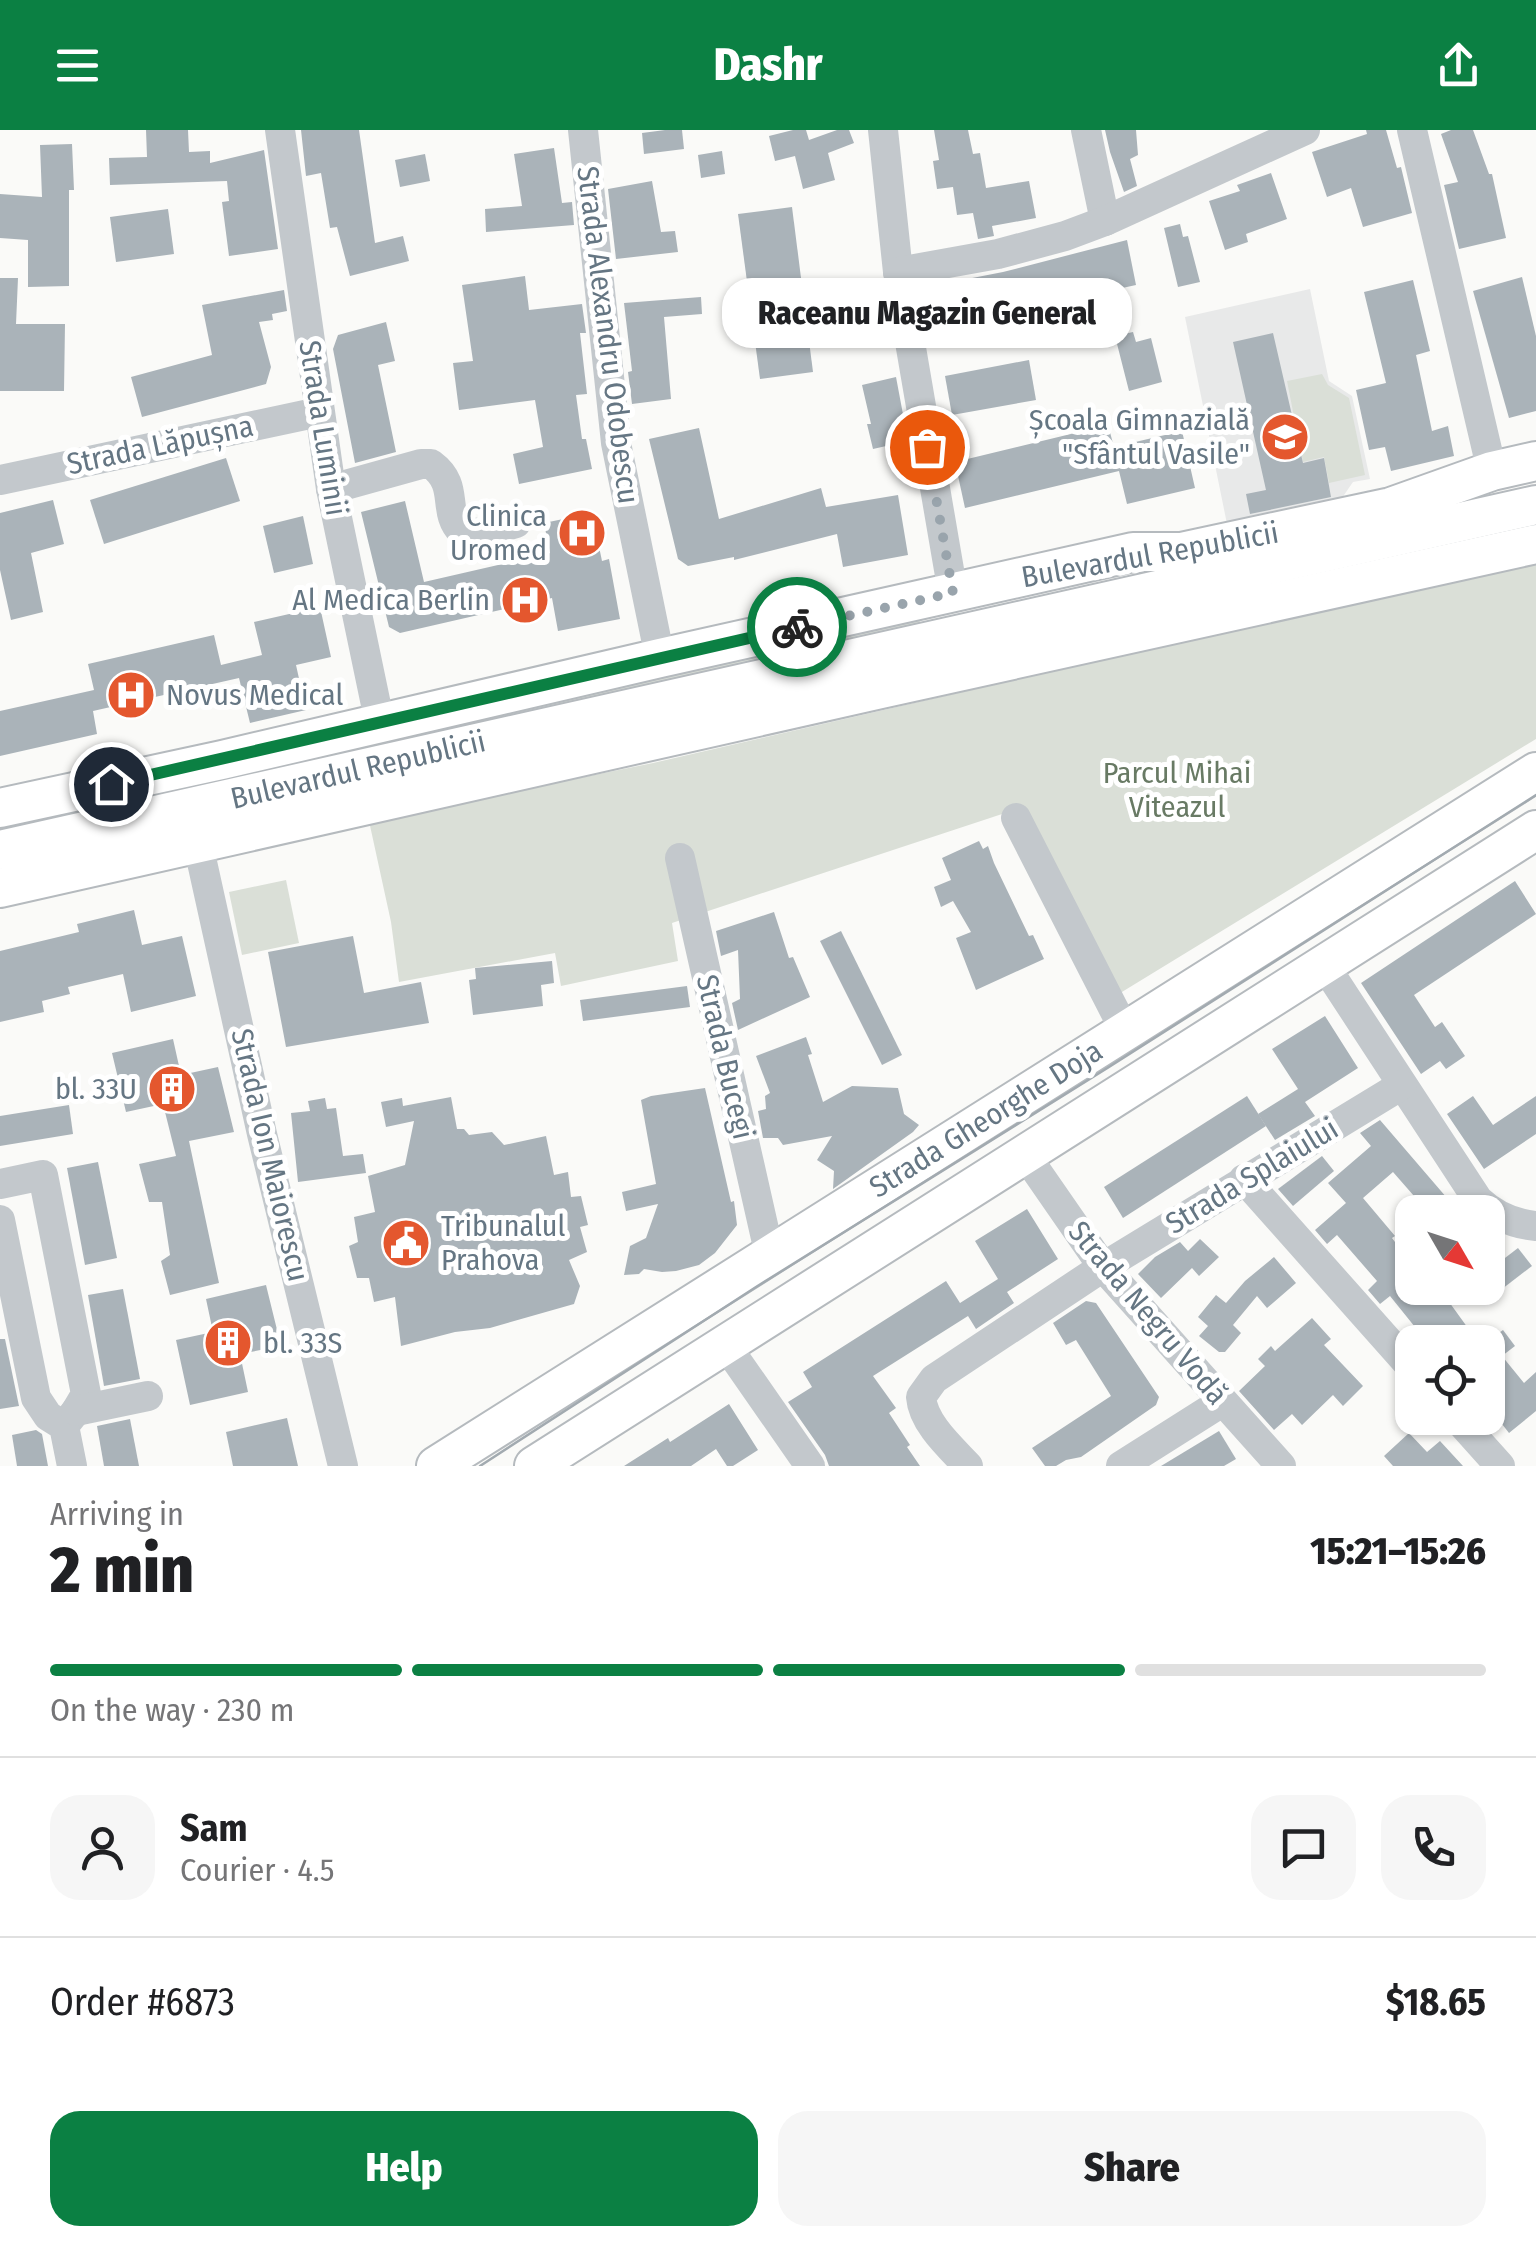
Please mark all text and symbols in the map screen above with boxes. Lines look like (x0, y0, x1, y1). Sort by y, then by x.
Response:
icon: menu (50, 38, 105, 93)
text: Dashr (714, 38, 822, 92)
icon: share (1431, 38, 1486, 93)
street label: Strada Alexandru Odobescu (569, 164, 647, 506)
callout: Raceanu Magazin General (722, 277, 1132, 347)
text: Raceanu Magazin General (758, 294, 1096, 332)
street label: Strada Luminii (291, 338, 355, 518)
place label: Școala Gimnazială "Sfântul Vasile" (1029, 402, 1250, 472)
pin (885, 405, 970, 490)
street label: Strada Lăpușna (64, 408, 257, 483)
school or university icon: Școala Gimnazială "Sfântul Vasile" (1259, 411, 1311, 463)
icon: bag (900, 420, 955, 475)
place label: Clinica Uromed (450, 498, 547, 568)
hospital icon: Clinica Uromed (556, 507, 608, 559)
street label: Bulevardul Republicii (1019, 515, 1281, 595)
hospital icon: Al Medica Berlin (499, 574, 551, 626)
courier (747, 577, 847, 677)
place label: Al Medica Berlin (292, 582, 490, 618)
icon: bike (770, 600, 825, 655)
hospital icon: Novus Medical (105, 669, 157, 721)
place label: Novus Medical (166, 677, 343, 713)
street label: Bulevardul Republicii (227, 723, 489, 817)
pin (69, 742, 154, 827)
park label: Parcul Mihai Viteazul (1103, 755, 1251, 825)
icon: home (84, 757, 139, 812)
street label: Strada Bucegi (689, 971, 761, 1143)
street label: Strada Ion Maiorescu (223, 1025, 317, 1285)
street label: Strada Gheorghe Doja (863, 1033, 1109, 1205)
building icon: bl. 33U (146, 1063, 198, 1115)
place label: bl. 33U (55, 1071, 137, 1107)
street label: Strada Splaiului (1159, 1110, 1345, 1242)
north arrow (1395, 1195, 1505, 1305)
map controls (1395, 1195, 1505, 1435)
place label: Tribunalul Prahova (441, 1208, 565, 1278)
street label: Strada Negru Vodă (1061, 1214, 1235, 1412)
public building icon: Tribunalul Prahova (380, 1217, 432, 1269)
building icon: bl. 33S (202, 1317, 254, 1369)
place label: bl. 33S (263, 1325, 342, 1361)
button: locate (1395, 1325, 1505, 1435)
text: Arriving in (50, 1495, 184, 1533)
text: 15:21–15:26 (1310, 1528, 1486, 1574)
text: 2 min (50, 1531, 194, 1609)
text: On the way · 230 m (50, 1691, 294, 1729)
button: person (50, 1795, 155, 1900)
button: chat (1251, 1795, 1356, 1900)
button: phone (1381, 1795, 1486, 1900)
text: Sam (180, 1805, 248, 1851)
text: Courier · 4.5 (180, 1851, 335, 1889)
text: Order #6873 (50, 1979, 235, 2025)
text: $18.65 (1386, 1979, 1486, 2025)
button: Help (50, 2111, 758, 2226)
button: Share (778, 2111, 1486, 2226)

